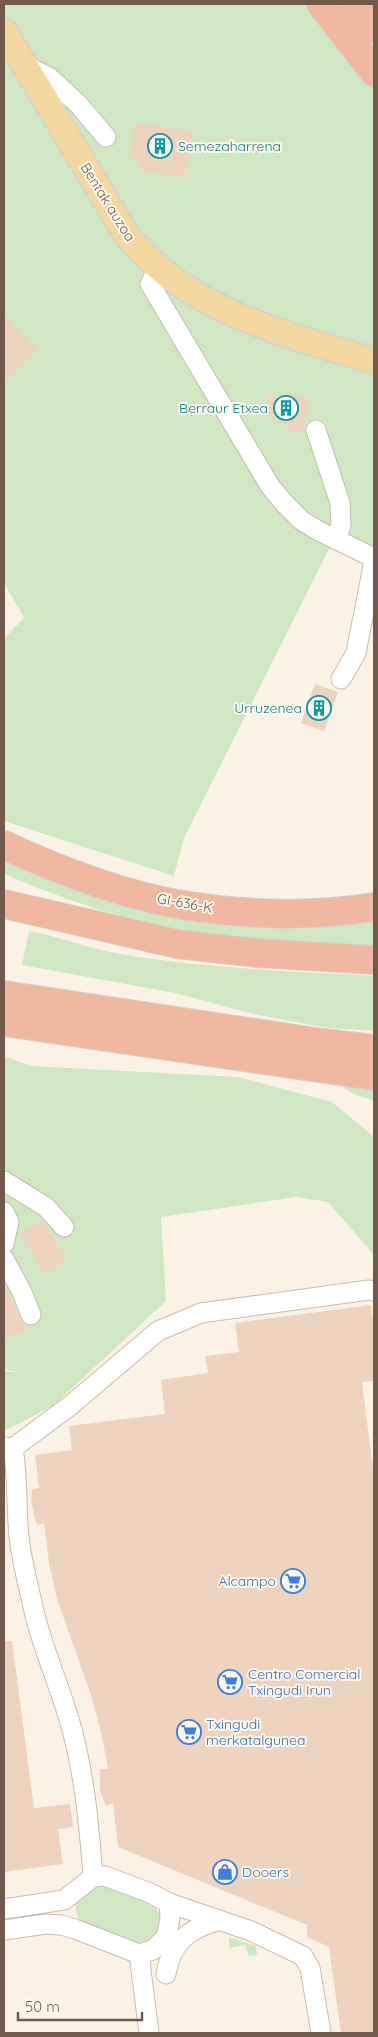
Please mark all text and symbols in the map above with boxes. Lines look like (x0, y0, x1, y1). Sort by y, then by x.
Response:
building icon: Semezaharrena (147, 133, 173, 159)
place label: Semezaharrena (178, 137, 281, 155)
street label: Bentak auzoa (77, 159, 139, 245)
building icon: Berraur Etxea (273, 395, 299, 421)
place label: Berraur Etxea (179, 399, 268, 417)
building icon: Urruzenea (306, 695, 332, 721)
place label: Urruzenea (234, 699, 302, 717)
street label: GI-636-K (156, 889, 214, 917)
supermarket icon: Alcampo (280, 1568, 306, 1594)
place label: Alcampo (218, 1572, 276, 1590)
place label: Centro Comercial Txingudi Irun (248, 1665, 361, 1699)
supermarket icon: Centro Comercial Txingudi Irun (217, 1669, 243, 1695)
place label: Txingudi merkatalgunea (206, 1715, 305, 1749)
supermarket icon: Txingudi merkatalgunea (176, 1719, 202, 1745)
shop icon: Dooers (212, 1859, 238, 1885)
place label: Dooers (242, 1863, 289, 1881)
scale bar (18, 1990, 141, 2022)
text: 50 m (25, 1997, 60, 2016)

